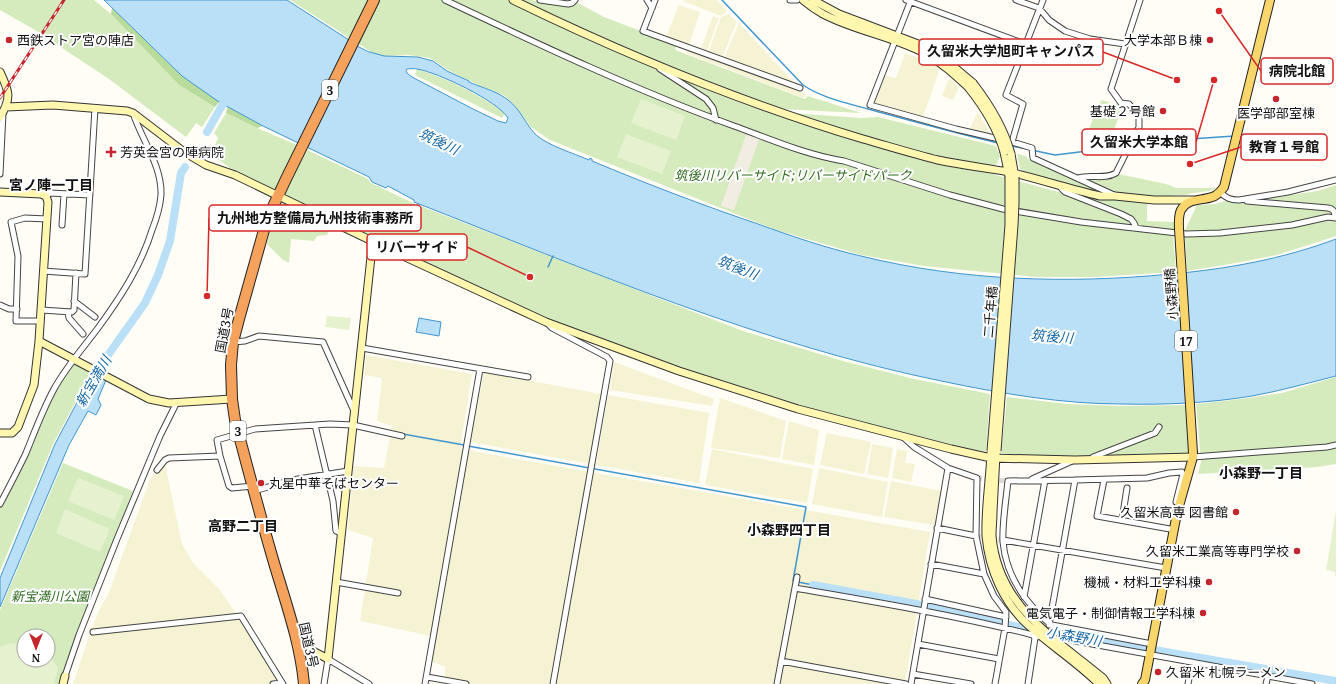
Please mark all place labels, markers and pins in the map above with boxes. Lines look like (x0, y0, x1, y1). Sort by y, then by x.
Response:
place label: 西鉄ストア宮の陣店 (17, 31, 134, 49)
place label: 大学本部Ｂ棟 (1124, 31, 1202, 49)
marker: 西鉄ストア宮の陣店 (4, 35, 14, 45)
marker: 大学本部Ｂ棟 (1205, 35, 1215, 45)
callout: 久留米大学旭町キャンパス (919, 39, 1103, 65)
callout: 病院北館 (1261, 58, 1333, 84)
marker: 医学部部室棟 (1271, 94, 1281, 104)
place label: 基礎２号館 (1090, 102, 1155, 120)
place label: 医学部部室棟 (1237, 104, 1315, 122)
marker: 基礎２号館 (1158, 106, 1168, 116)
callout: 久留米大学本館 (1082, 129, 1196, 155)
callout: 教育１号館 (1241, 134, 1327, 160)
place label: 芳英会宮の陣病院 (120, 143, 224, 161)
marker: 芳英会宮の陣病院 (105, 146, 117, 158)
callout: 九州地方整備局九州技術事務所 (209, 205, 421, 231)
callout: リバーサイド (367, 234, 467, 260)
place label: 丸星中華そばセンター (269, 474, 399, 492)
marker: 丸星中華そばセンター (256, 478, 266, 488)
place label: 久留米高専 図書館 (1121, 503, 1228, 521)
marker: 久留米高専 図書館 (1231, 507, 1241, 517)
place label: 久留米工業高等専門学校 (1146, 542, 1289, 560)
marker: 久留米工業高等専門学校 (1292, 546, 1302, 556)
place label: 機械・材料工学科棟 (1084, 573, 1201, 591)
marker: 機械・材料工学科棟 (1204, 577, 1214, 587)
place label: 電気電子・制御情報工学科棟 (1026, 604, 1195, 622)
marker: 電気電子・制御情報工学科棟 (1198, 608, 1208, 618)
place label: 久留米 札幌ラーメン (1166, 663, 1286, 681)
marker: 久留米 札幌ラーメン (1153, 667, 1163, 677)

